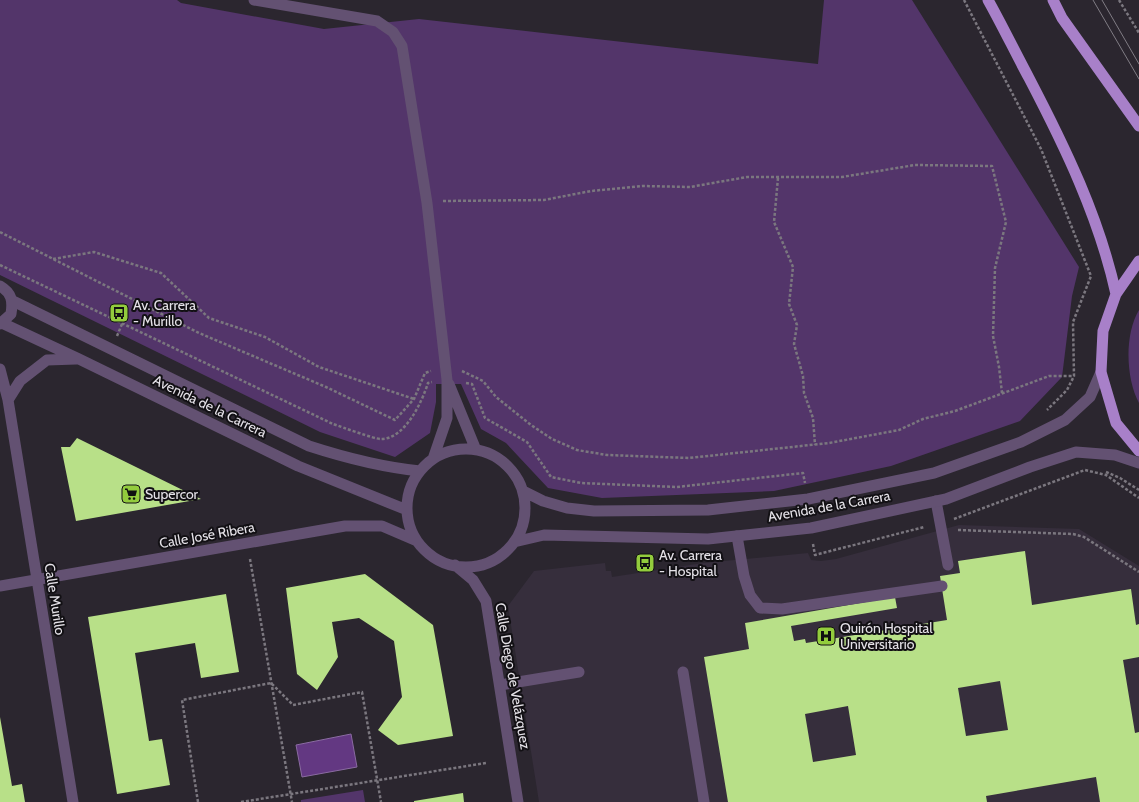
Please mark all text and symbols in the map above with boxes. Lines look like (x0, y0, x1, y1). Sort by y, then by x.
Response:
place label: Av. Carrera - Murillo (133, 296, 196, 330)
bus stop icon: Av. Carrera - Murillo (108, 302, 130, 324)
street label: Avenida de la Carrera (150, 371, 270, 441)
supermarket icon: Supercor (120, 483, 142, 505)
place label: Supercor (145, 485, 199, 503)
street label: Avenida de la Carrera (766, 486, 892, 526)
street label: Calle José Ribera (158, 518, 256, 552)
place label: Av. Carrera - Hospital (659, 546, 722, 580)
bus stop icon: Av. Carrera - Hospital (634, 552, 656, 574)
street label: Calle Murillo (40, 562, 70, 636)
street label: Calle Diego de Velázquez (491, 601, 535, 751)
place label: Quirón Hospital Universitario (840, 619, 933, 653)
hospital icon: Quirón Hospital Universitario (815, 625, 837, 647)

